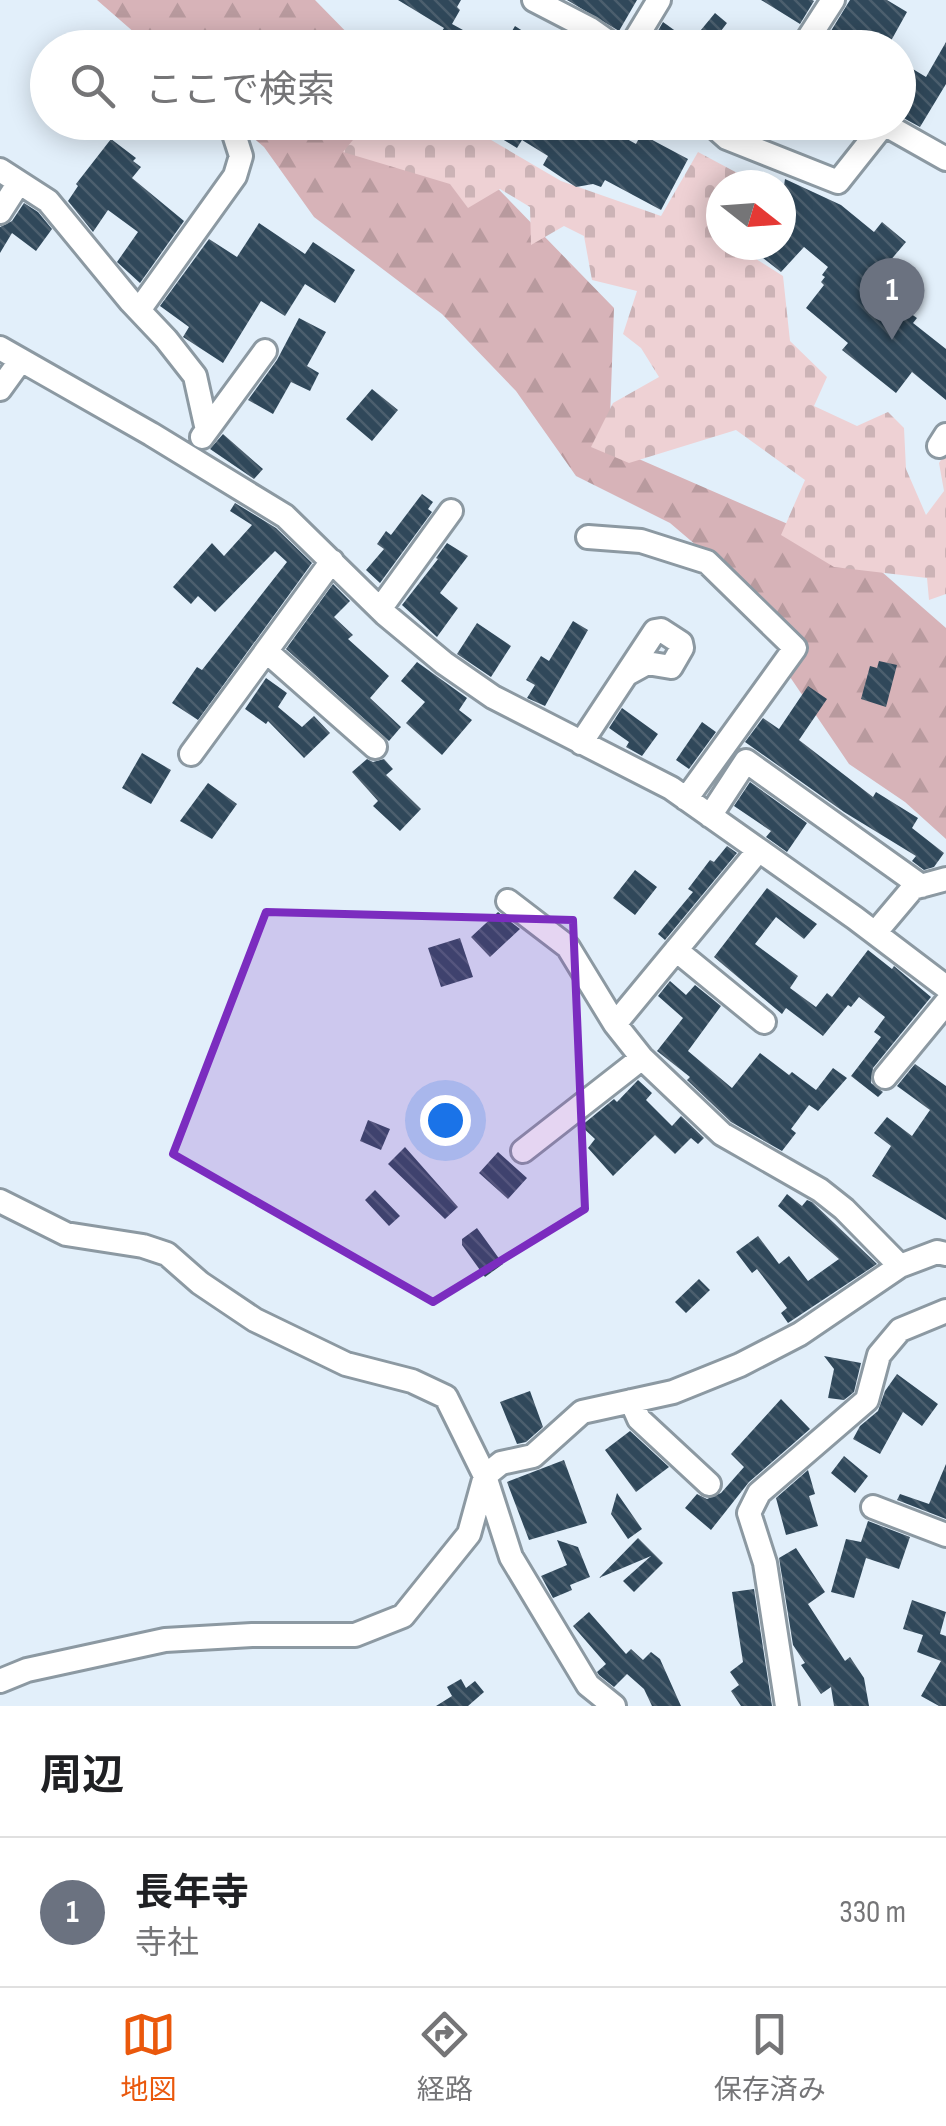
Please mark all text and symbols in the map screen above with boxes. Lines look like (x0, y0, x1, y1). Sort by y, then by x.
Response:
search box (30, 30, 916, 140)
icon: search (65, 58, 120, 113)
text: ここで検索 (145, 68, 335, 113)
north arrow (706, 170, 796, 260)
pin: 1 (860, 258, 924, 340)
your location (420, 1095, 471, 1146)
text: 周辺 (40, 1751, 124, 1802)
text: 長年寺 (135, 1871, 249, 1916)
text: 1 (66, 1893, 79, 1932)
text: 330 m (839, 1893, 906, 1932)
text: 寺社 (135, 1924, 199, 1963)
tab: 地図 (120, 2007, 176, 2107)
tab: 経路 (417, 2007, 473, 2107)
tab: 保存済み (714, 2007, 826, 2107)

